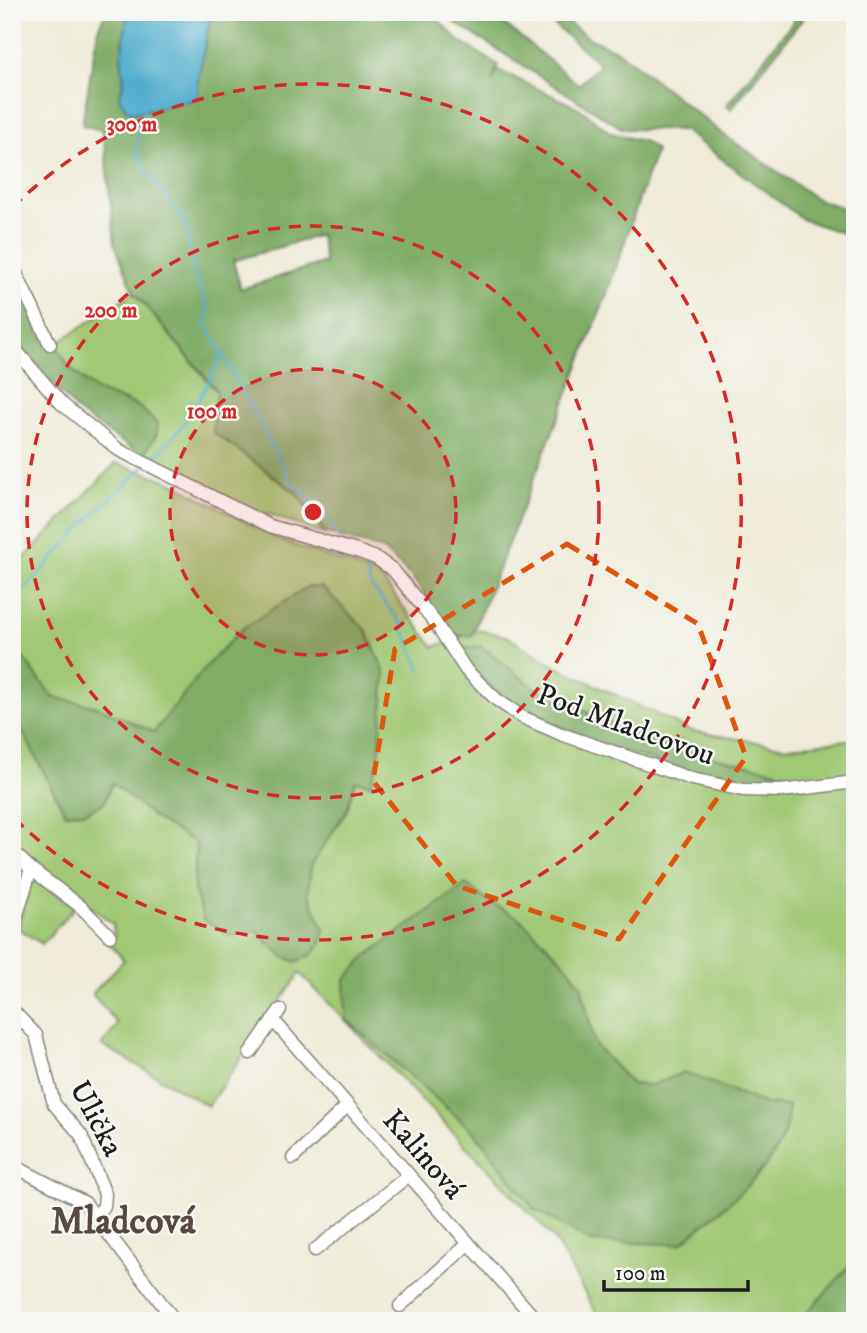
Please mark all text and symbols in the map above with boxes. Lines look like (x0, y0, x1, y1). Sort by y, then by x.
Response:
text: 300 m (107, 112, 158, 138)
text: 200 m (84, 298, 138, 324)
text: 100 m (187, 399, 237, 425)
centre of rings (301, 500, 325, 524)
street label: Pod Mladcovou (531, 676, 720, 775)
street label: Ulička (60, 1074, 131, 1163)
street label: Kalinová (374, 1103, 472, 1208)
district label: Mladcová (50, 1199, 197, 1246)
scale bar (604, 1249, 748, 1293)
text: 100 m (615, 1261, 666, 1287)

